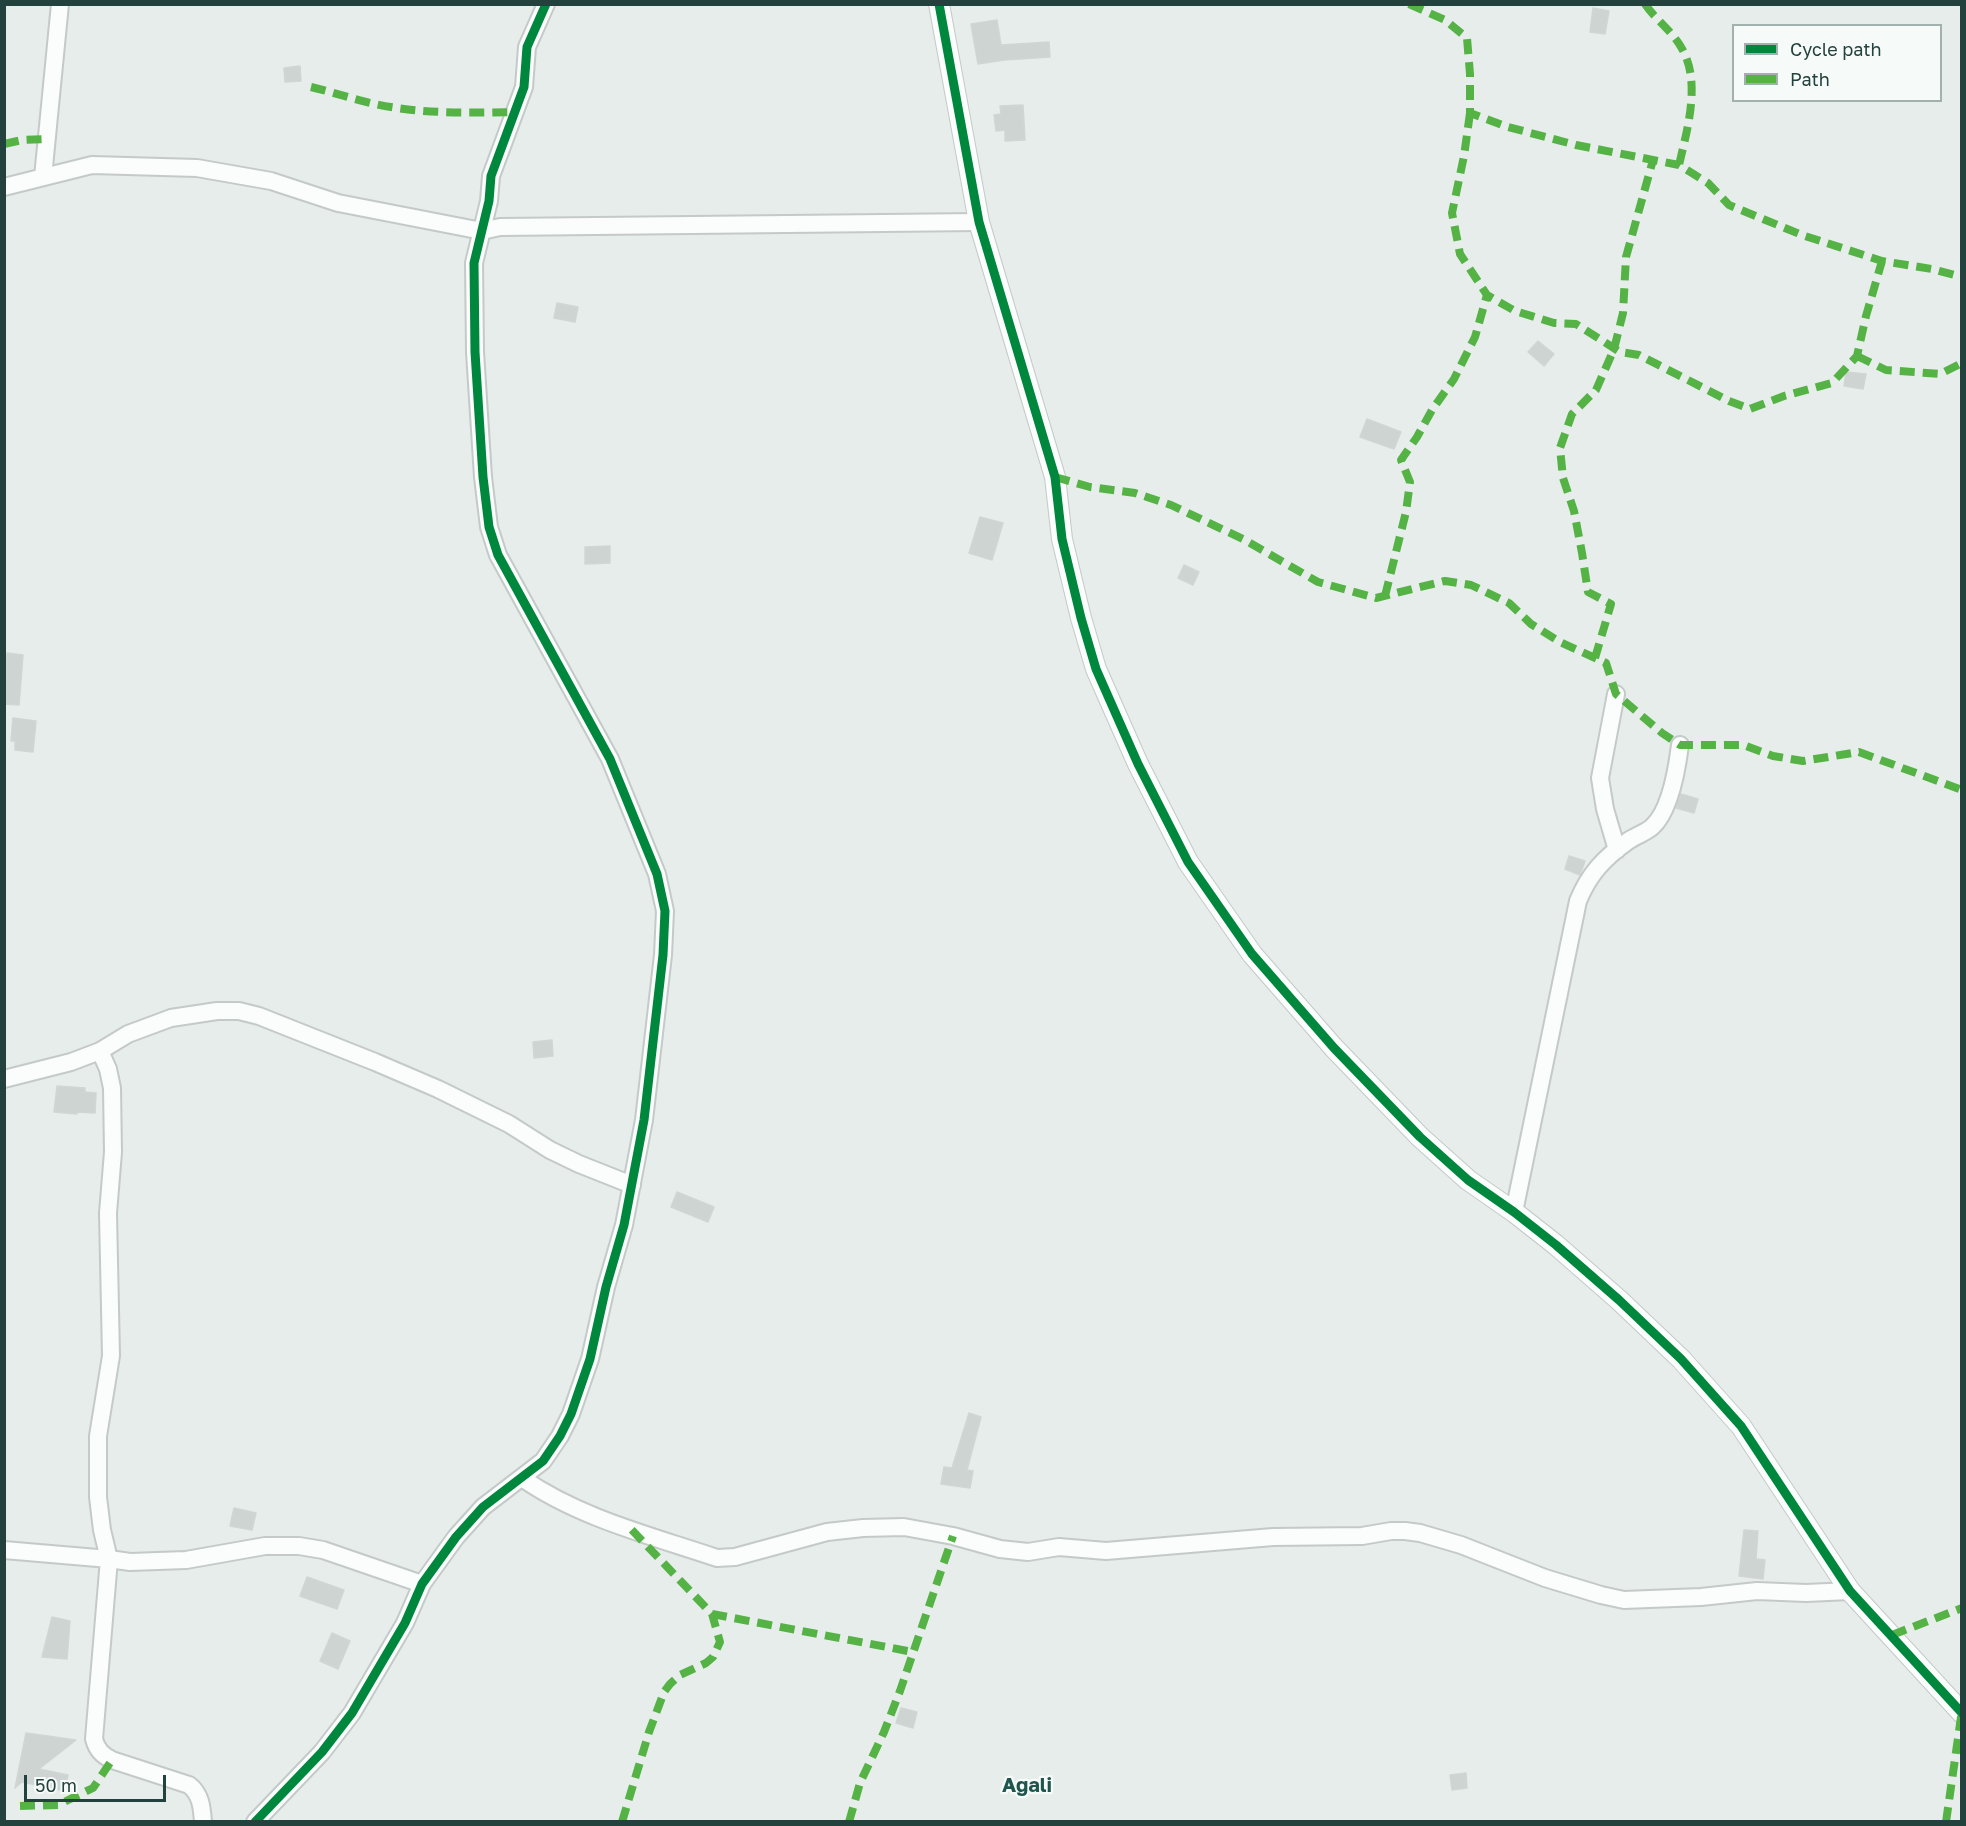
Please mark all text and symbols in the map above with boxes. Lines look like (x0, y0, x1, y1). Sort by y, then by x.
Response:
legend (1732, 24, 1942, 102)
text: Cycle path (1790, 38, 1882, 60)
text: Path (1790, 68, 1830, 90)
scale bar (27, 1763, 170, 1801)
text: 50 m (35, 1774, 77, 1796)
district label: Agali (1002, 1774, 1052, 1798)

